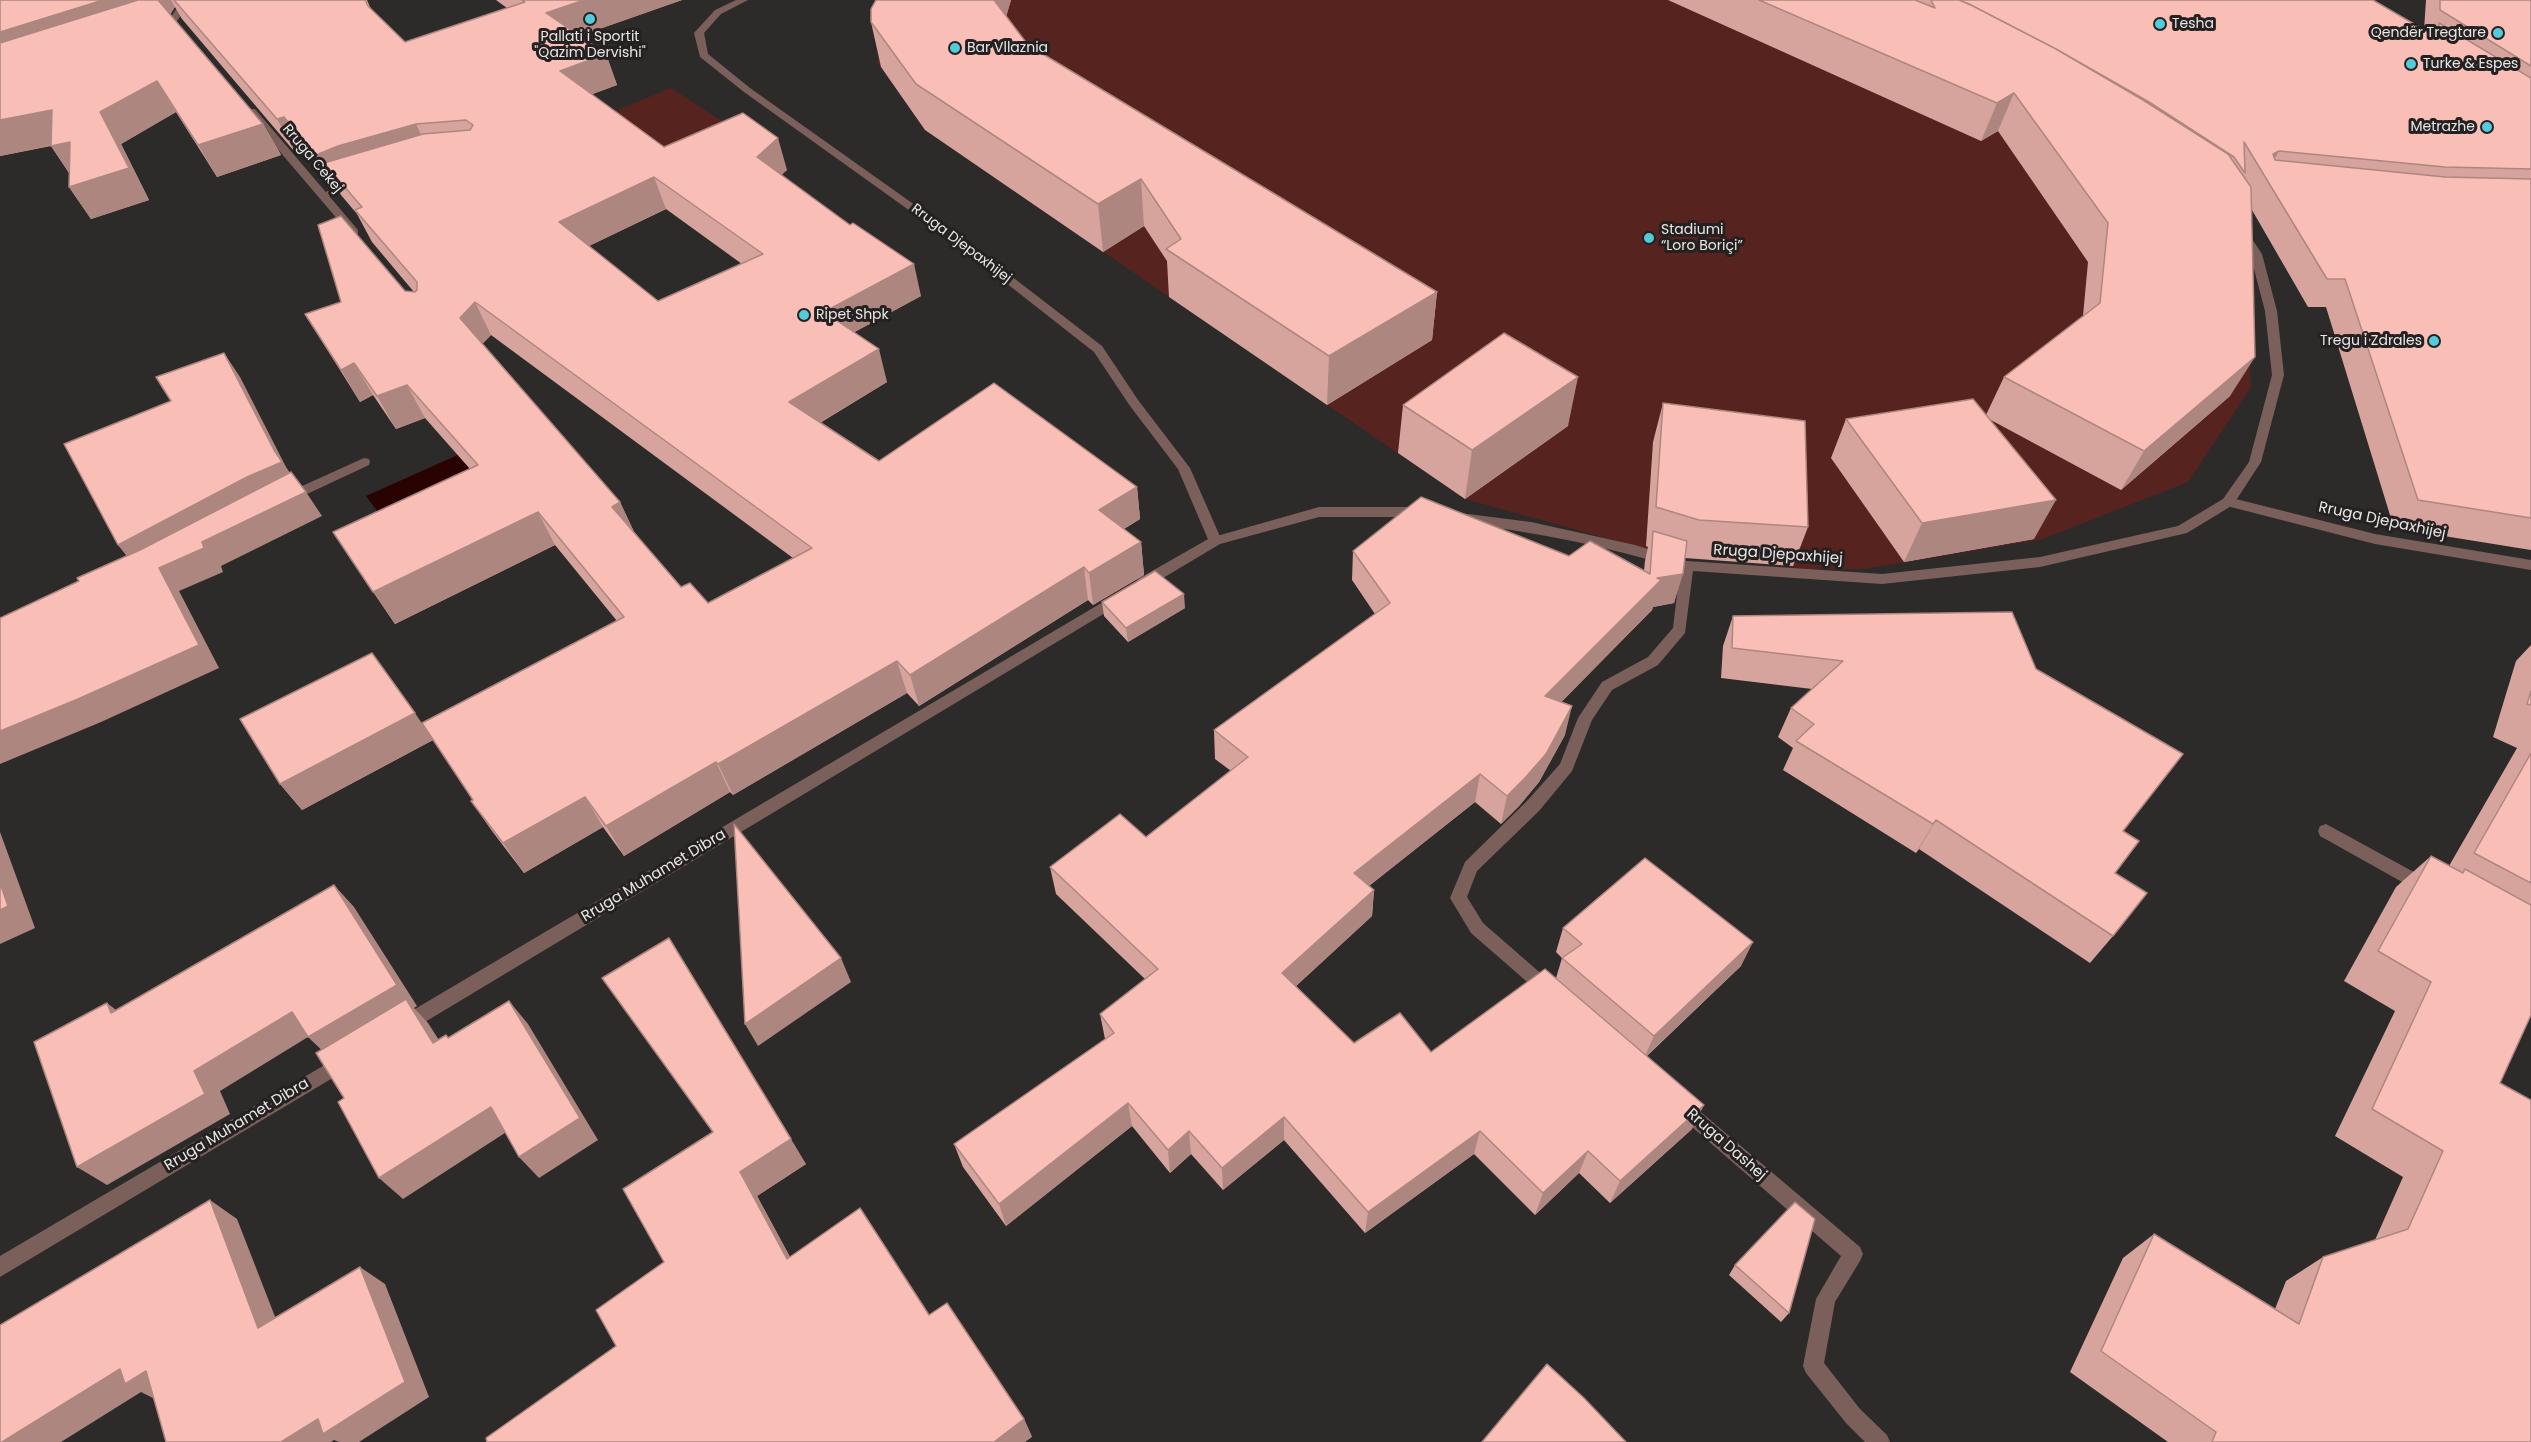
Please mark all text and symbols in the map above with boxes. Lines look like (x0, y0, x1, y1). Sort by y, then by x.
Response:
marker: Pallati i Sportit "Qazim Dervishi" (583, 12, 597, 26)
place label: Tesha (2172, 16, 2214, 32)
marker: Tesha (2153, 17, 2167, 31)
place label: Qendër Tregtare (2371, 25, 2486, 41)
marker: Qendër Tregtare (2491, 26, 2505, 40)
place label: Pallati i Sportit "Qazim Dervishi" (534, 29, 646, 62)
place label: Bar Vllaznia (967, 40, 1048, 56)
marker: Bar Vllaznia (948, 41, 962, 55)
place label: Turke & Espes (2423, 56, 2518, 72)
marker: Turke & Espes (2404, 57, 2418, 71)
place label: Metrazhe (2410, 119, 2475, 135)
marker: Metrazhe (2480, 120, 2494, 134)
street label: Rruga Cekej (279, 121, 345, 197)
street label: Rruga Djepaxhijej (908, 201, 1014, 287)
place label: Stadiumi “Loro Boriçi” (1661, 222, 1743, 255)
marker: Stadiumi “Loro Boriçi” (1642, 231, 1656, 245)
place label: Ripet Shpk (816, 307, 889, 323)
marker: Ripet Shpk (797, 308, 811, 322)
place label: Tregu i Zdrales (2320, 333, 2422, 349)
marker: Tregu i Zdrales (2427, 334, 2441, 348)
street label: Rruga Djepaxhijej (2317, 499, 2447, 543)
street label: Rruga Djepaxhijej (1713, 541, 1843, 569)
street label: Rruga Muhamet Dibra (579, 826, 729, 926)
street label: Rruga Muhamet Dibra (162, 1075, 312, 1175)
street label: Rruga Dashej (1682, 1105, 1770, 1185)

